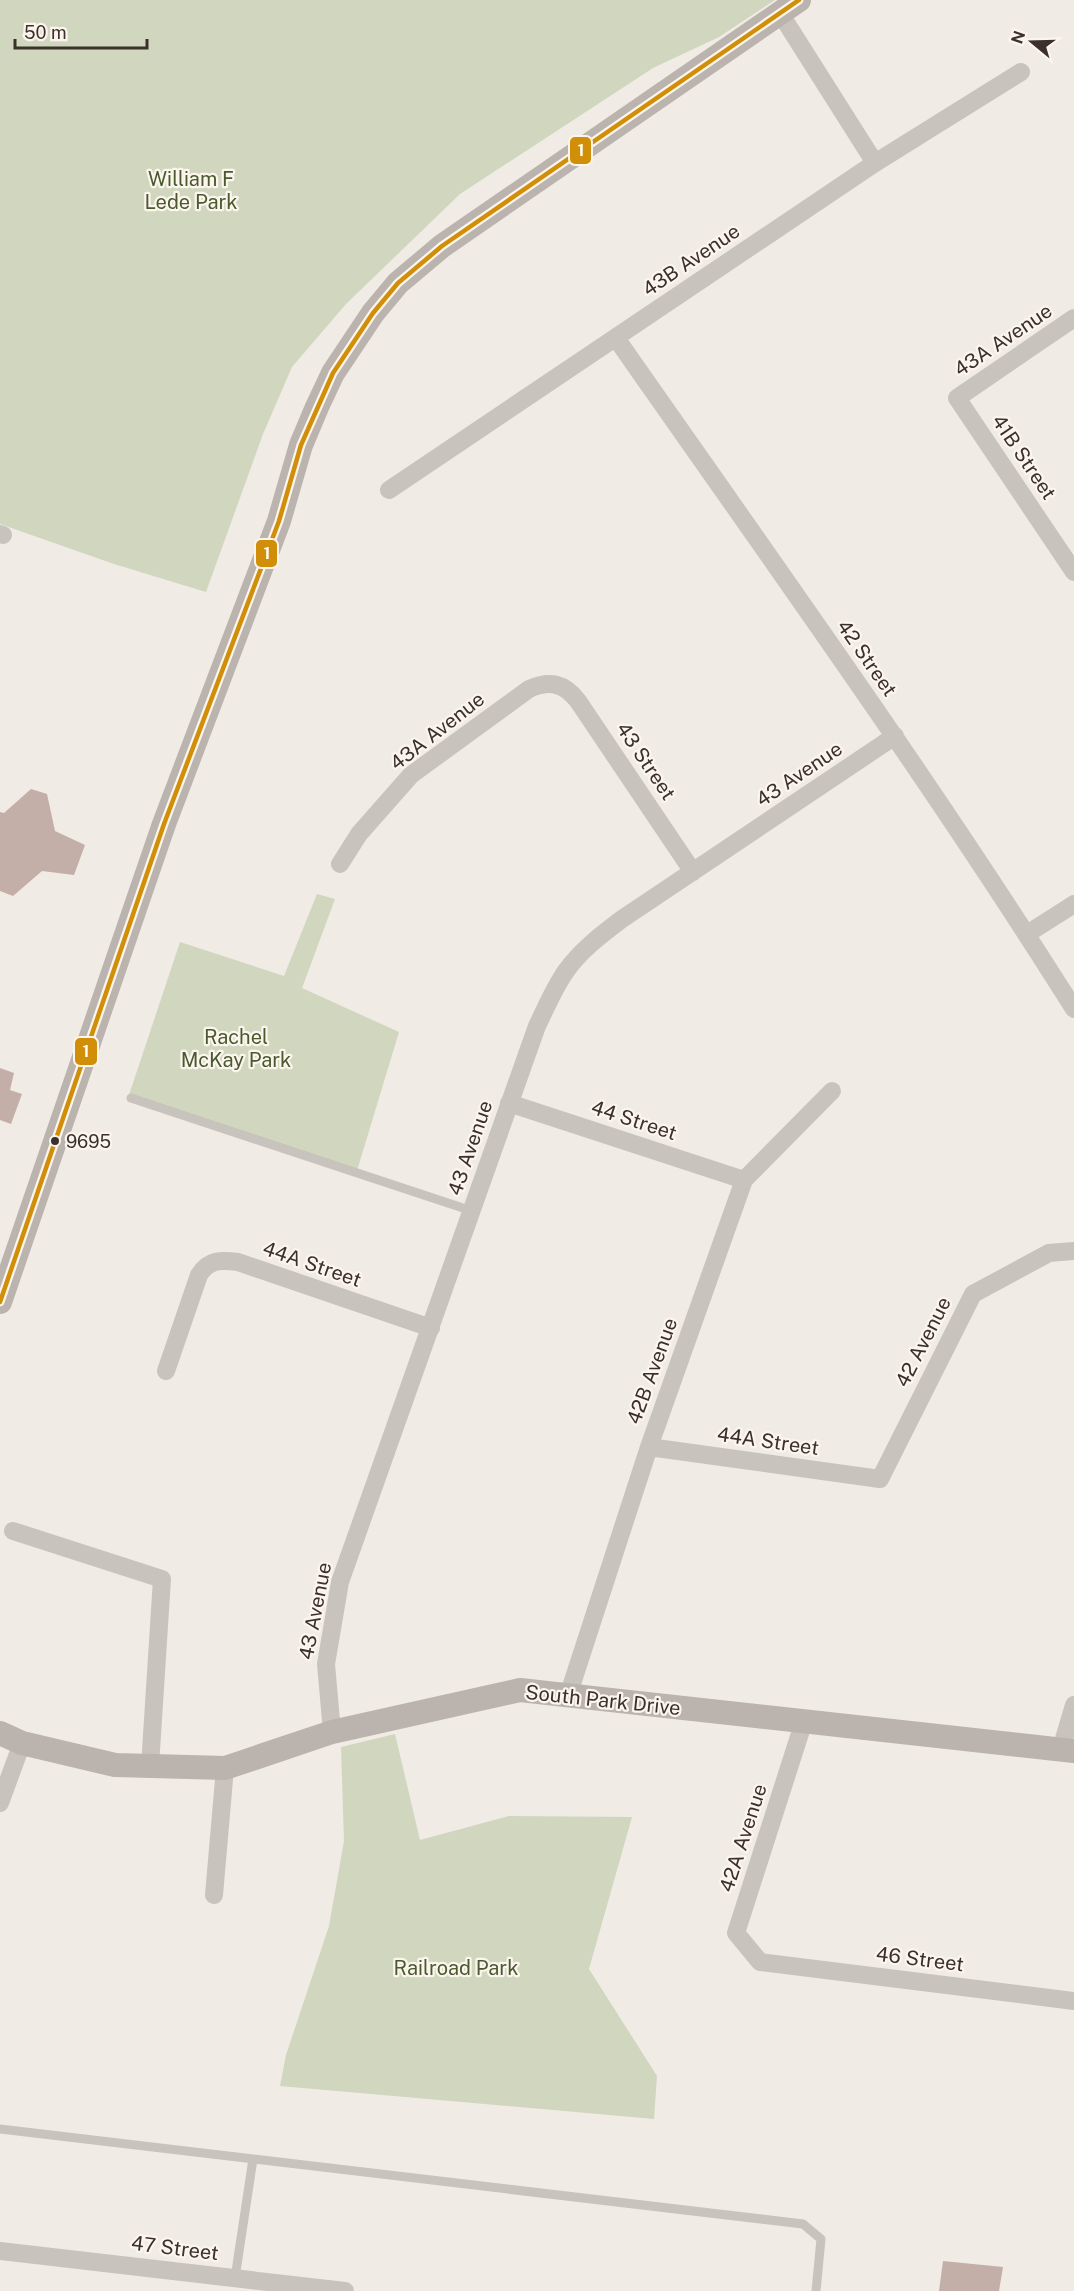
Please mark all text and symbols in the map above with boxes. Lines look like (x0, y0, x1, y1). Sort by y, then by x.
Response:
scale bar (15, 12, 147, 50)
north arrow (1002, 12, 1062, 72)
text: 50 m (24, 22, 67, 43)
text: N (1007, 28, 1029, 46)
line badge: 1 (569, 136, 592, 165)
text: 1 (578, 141, 584, 160)
park label: William F Lede Park (144, 167, 238, 214)
street label: 43B Avenue (638, 219, 744, 301)
street label: 43A Avenue (949, 298, 1057, 382)
street label: 41B Street (987, 410, 1061, 504)
line badge: 1 (255, 539, 278, 568)
text: 1 (264, 544, 270, 563)
street label: 42 Street (832, 615, 902, 701)
street label: 43A Avenue (385, 687, 489, 775)
street label: 43 Street (611, 718, 681, 804)
street label: 43 Avenue (751, 736, 847, 812)
park label: Rachel McKay Park (181, 1025, 291, 1072)
line badge: 1 (74, 1037, 98, 1066)
text: 1 (83, 1042, 89, 1061)
street label: 44 Street (588, 1095, 680, 1145)
street label: 43 Avenue (443, 1097, 497, 1199)
place label: 9695 (66, 1131, 111, 1152)
marker: 9695 (49, 1135, 61, 1147)
street label: 44A Street (260, 1236, 364, 1292)
street label: 42 Avenue (890, 1293, 956, 1391)
street label: 42B Avenue (622, 1315, 682, 1427)
street label: 44A Street (716, 1422, 820, 1460)
street label: 43 Avenue (294, 1560, 336, 1662)
street label: South Park Drive (524, 1680, 682, 1720)
street label: 42A Avenue (714, 1781, 772, 1895)
street label: 46 Street (875, 1942, 965, 1976)
park label: Railroad Park (394, 1956, 518, 1980)
street label: 47 Street (130, 2231, 220, 2265)

